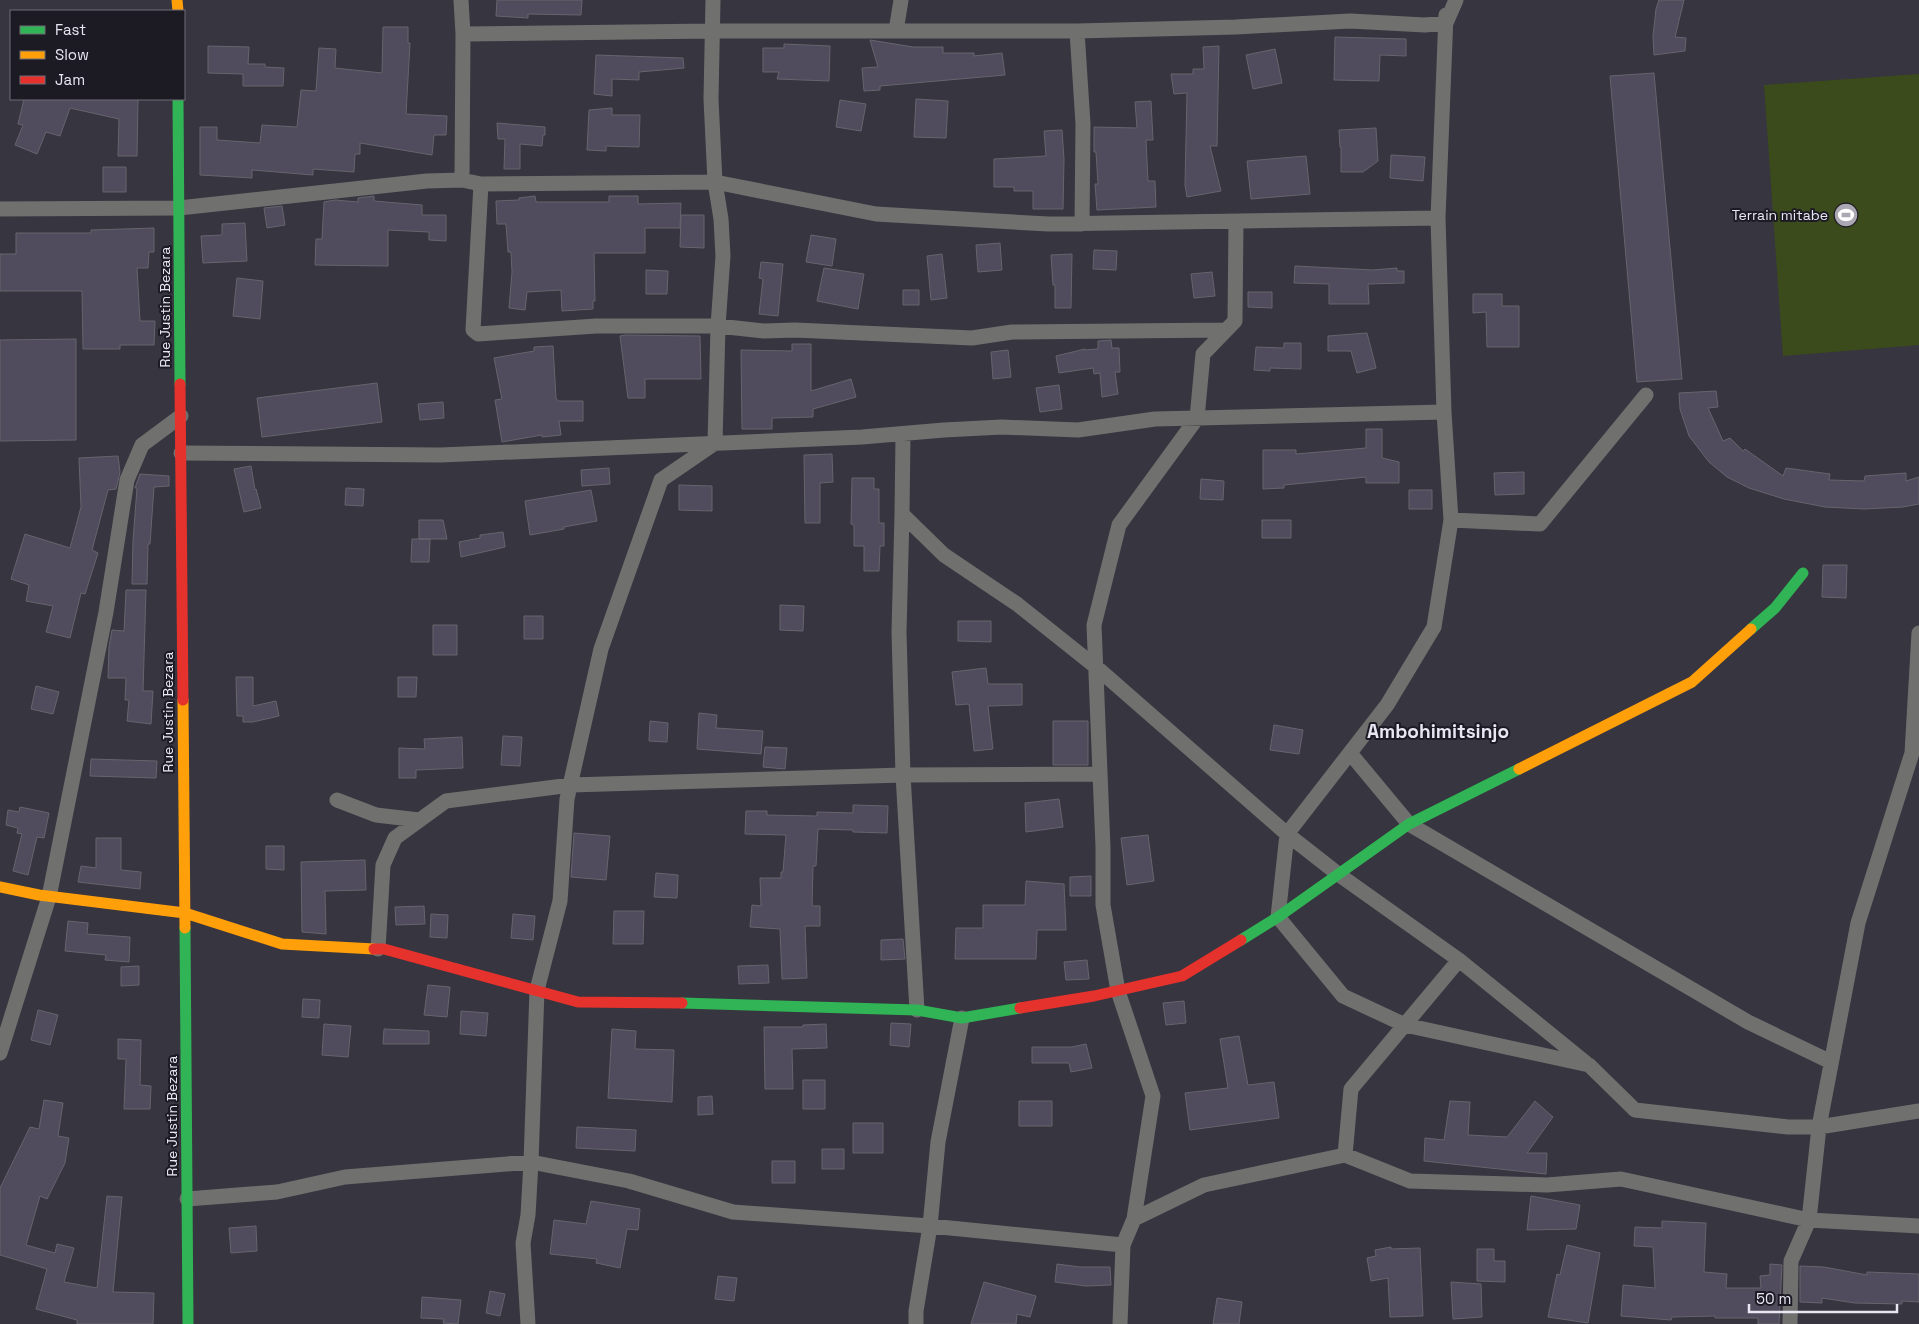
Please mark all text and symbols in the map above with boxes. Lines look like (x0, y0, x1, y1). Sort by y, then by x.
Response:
legend (10, 10, 185, 100)
text: Fast (55, 20, 86, 39)
text: Slow (55, 45, 89, 64)
text: Jam (55, 70, 85, 89)
sports icon: Terrain mitabe (1833, 202, 1859, 228)
place label: Terrain mitabe (1732, 206, 1828, 224)
street label: Rue Justin Bezara (156, 247, 174, 367)
street label: Rue Justin Bezara (159, 652, 177, 772)
district label: Ambohimitsinjo (1367, 719, 1509, 744)
street label: Rue Justin Bezara (163, 1056, 181, 1176)
scale bar (1749, 1282, 1896, 1314)
text: 50 m (1756, 1289, 1791, 1308)

